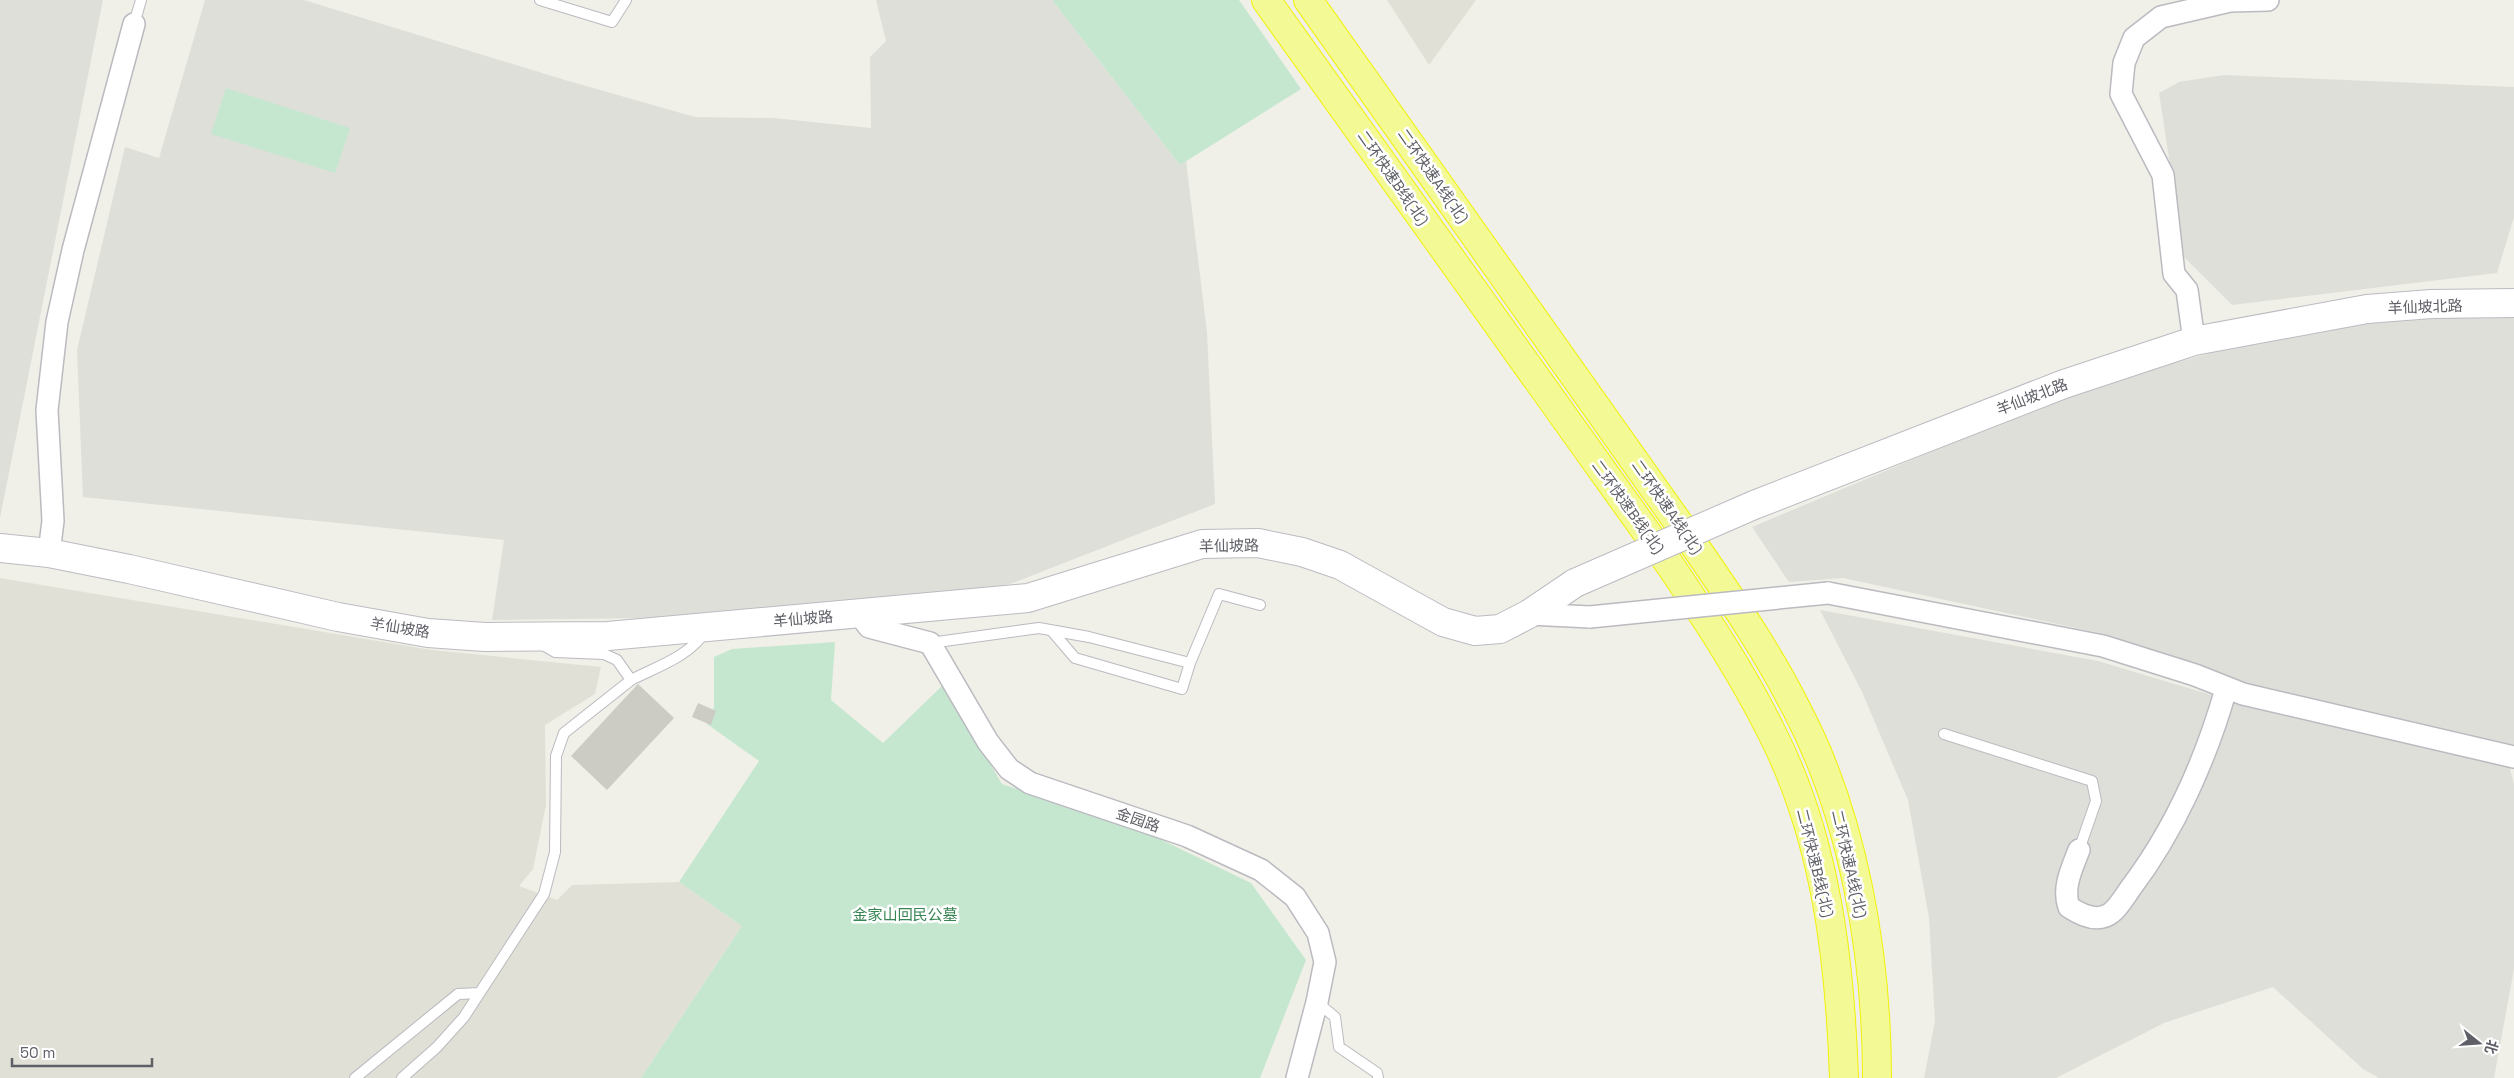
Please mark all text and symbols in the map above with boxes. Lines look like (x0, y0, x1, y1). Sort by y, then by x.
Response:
street label: 二环快速A线(北) (1393, 125, 1473, 227)
street label: 二环快速B线(北) (1353, 127, 1433, 229)
street label: 羊仙坡北路 (2387, 296, 2463, 317)
street label: 羊仙坡北路 (1993, 374, 2070, 419)
street label: 二环快速B线(北) (1587, 456, 1669, 558)
street label: 二环快速A线(北) (1627, 456, 1707, 558)
street label: 羊仙坡路 (1199, 535, 1259, 556)
street label: 羊仙坡路 (772, 606, 834, 631)
street label: 羊仙坡路 (369, 613, 431, 642)
street label: 金园路 (1114, 803, 1163, 836)
street label: 二环快速B线(北) (1792, 807, 1838, 919)
street label: 二环快速A线(北) (1827, 808, 1871, 920)
park label: 金家山回民公墓 (852, 905, 958, 924)
north arrow (2454, 1018, 2504, 1068)
scale bar (12, 1036, 152, 1068)
text: 北 (2481, 1037, 2502, 1056)
text: 50 m (20, 1043, 55, 1062)

